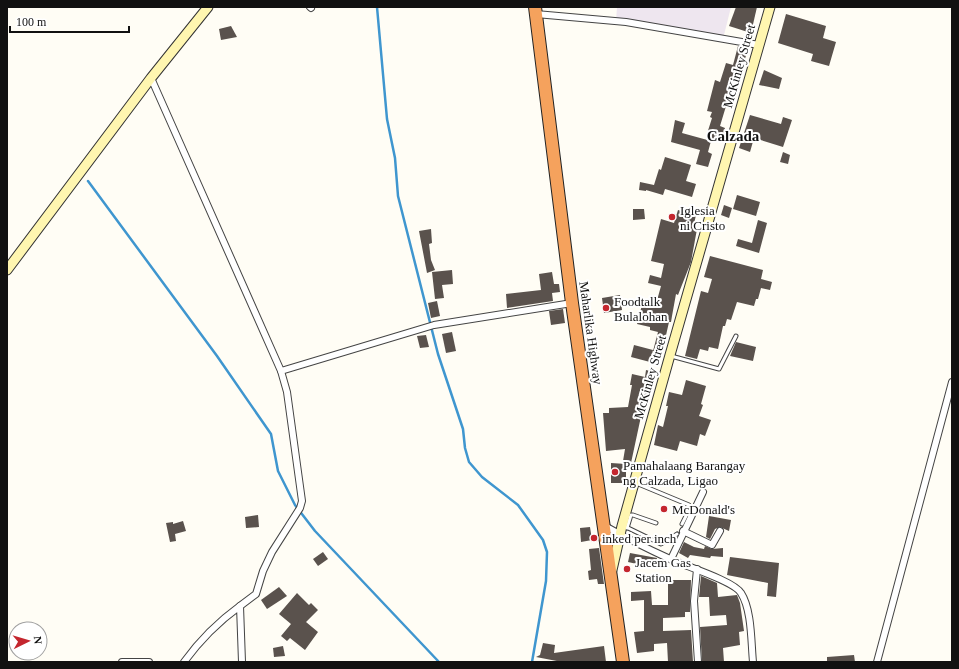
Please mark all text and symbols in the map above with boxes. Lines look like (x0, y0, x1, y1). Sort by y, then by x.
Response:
scale bar (10, 8, 129, 34)
text: 100 m (16, 15, 47, 29)
street label: McKinley Street (720, 22, 758, 110)
district label: Calzada (707, 128, 760, 144)
place label: Iglesia ni Cristo (680, 203, 725, 233)
marker: Iglesia ni Cristo (667, 212, 677, 222)
street label: Maharlika Highway (576, 280, 606, 386)
place label: Foodtalk Bulalohan (614, 294, 668, 324)
marker: Foodtalk Bulalohan (601, 303, 611, 313)
street label: McKinley Street (631, 333, 669, 421)
place label: Pamahalaang Barangay ng Calzada, Ligao (623, 458, 746, 488)
marker: Pamahalaang Barangay ng Calzada, Ligao (610, 467, 620, 477)
place label: McDonald's (672, 502, 735, 517)
marker: McDonald's (659, 504, 669, 514)
place label: inked per inch (602, 531, 677, 546)
marker: inked per inch (589, 533, 599, 543)
place label: Jacem Gas Station (635, 555, 691, 585)
marker: Jacem Gas Station (622, 564, 632, 574)
north arrow (8, 621, 48, 661)
text: N (32, 636, 44, 645)

